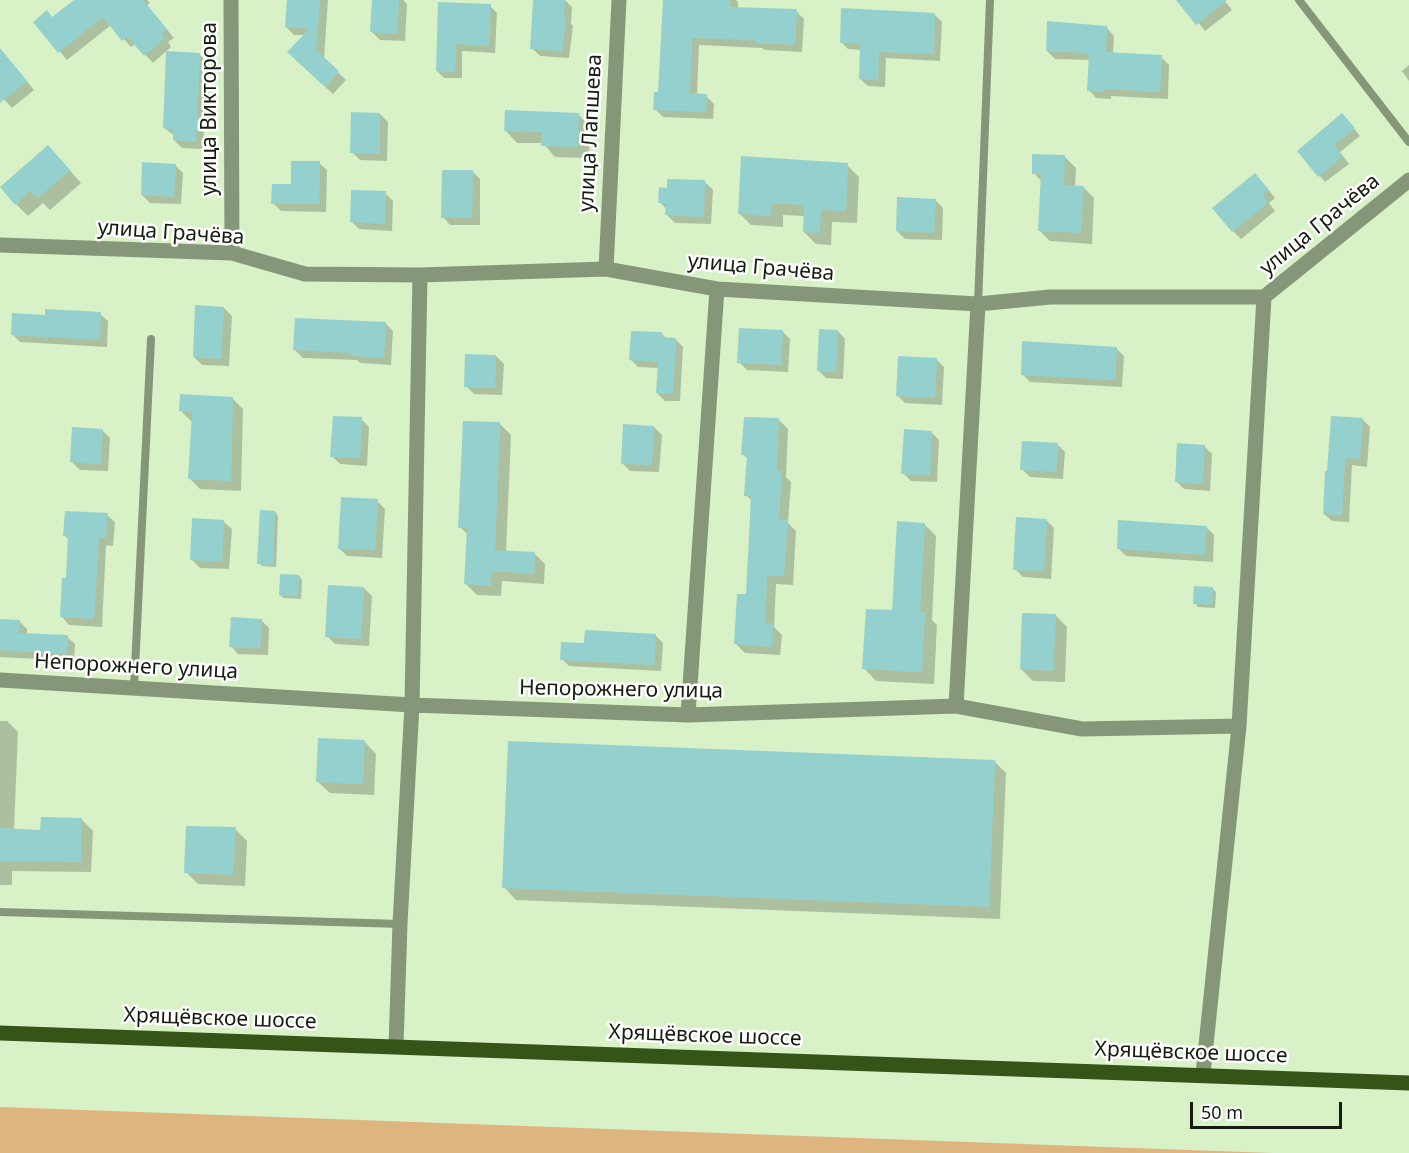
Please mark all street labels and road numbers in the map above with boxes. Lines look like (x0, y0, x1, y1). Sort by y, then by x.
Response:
street label: улица Викторова (197, 22, 223, 196)
street label: улица Лапшева (574, 53, 608, 213)
street label: улица Грачёва (1255, 169, 1385, 281)
street label: улица Грачёва (97, 215, 245, 251)
street label: улица Грачёва (687, 249, 835, 287)
street label: Непорожнего улица (33, 649, 239, 685)
street label: Непорожнего улица (519, 676, 723, 704)
street label: Хрящёвское шоссе (123, 1003, 317, 1035)
street label: Хрящёвское шоссе (608, 1020, 802, 1052)
street label: Хрящёвское шоссе (1094, 1037, 1288, 1069)

